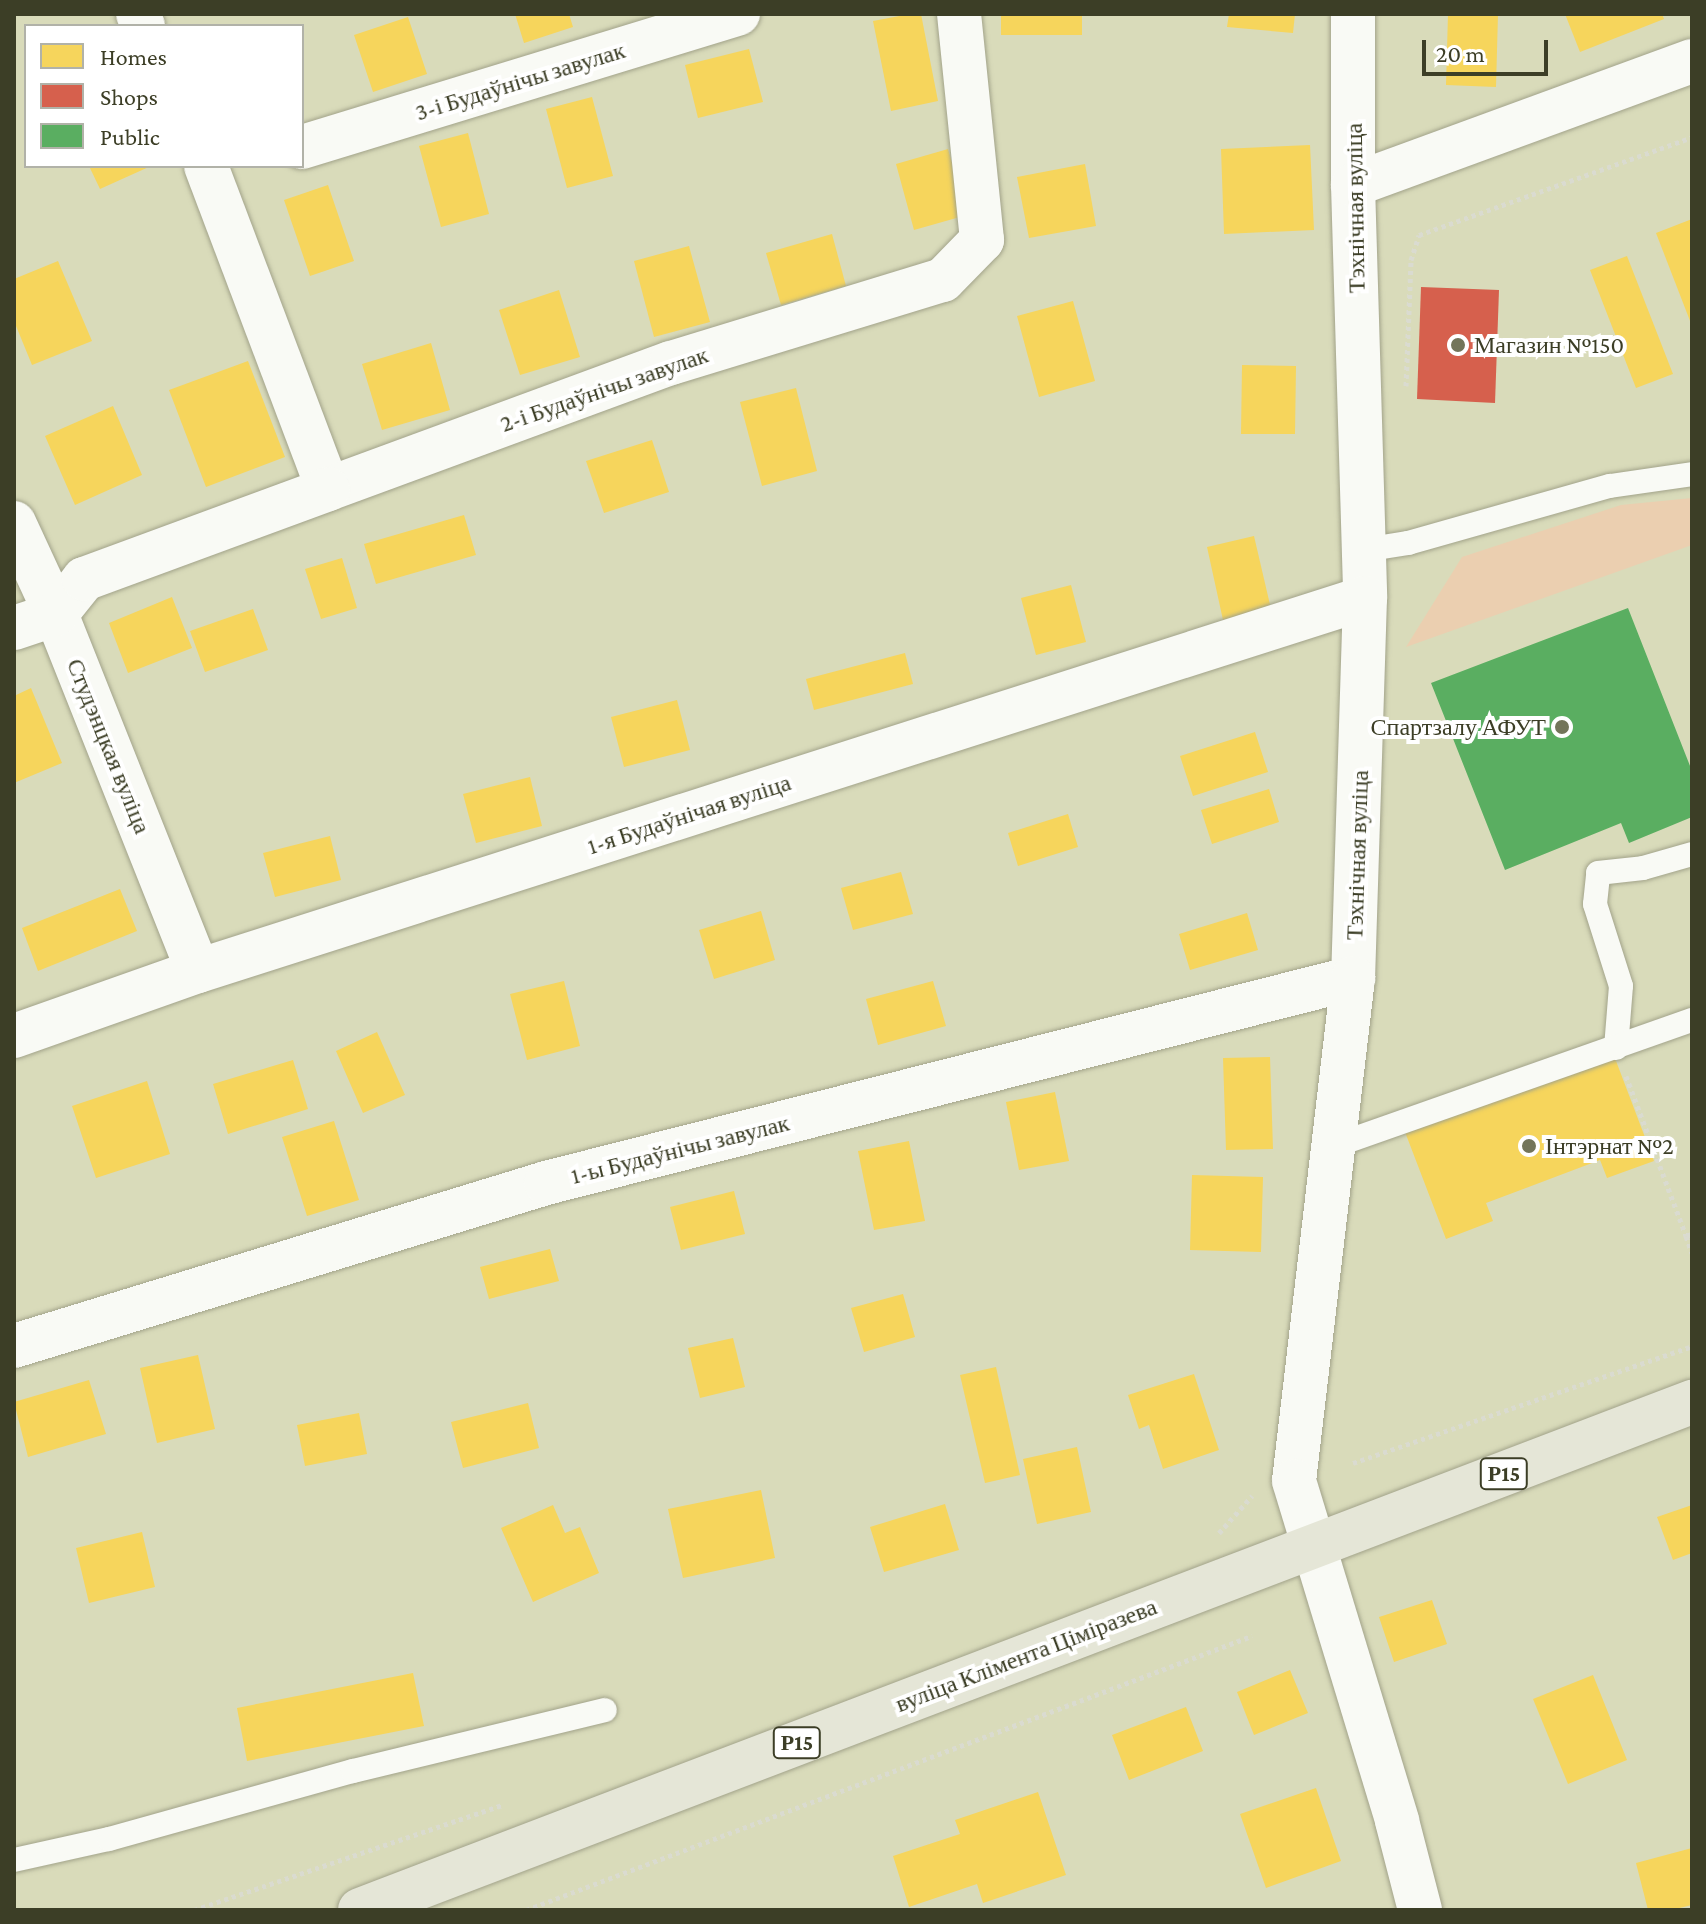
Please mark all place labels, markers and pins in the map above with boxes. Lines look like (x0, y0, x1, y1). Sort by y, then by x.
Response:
place label: Магазин №150 (1474, 331, 1624, 359)
marker: Магазин №150 (1449, 336, 1467, 354)
place label: Спартзалу АФУТ (1371, 713, 1546, 741)
marker: Спартзалу АФУТ (1553, 718, 1571, 736)
place label: Інтэрнат №2 (1545, 1132, 1674, 1160)
marker: Інтэрнат №2 (1520, 1137, 1538, 1155)

